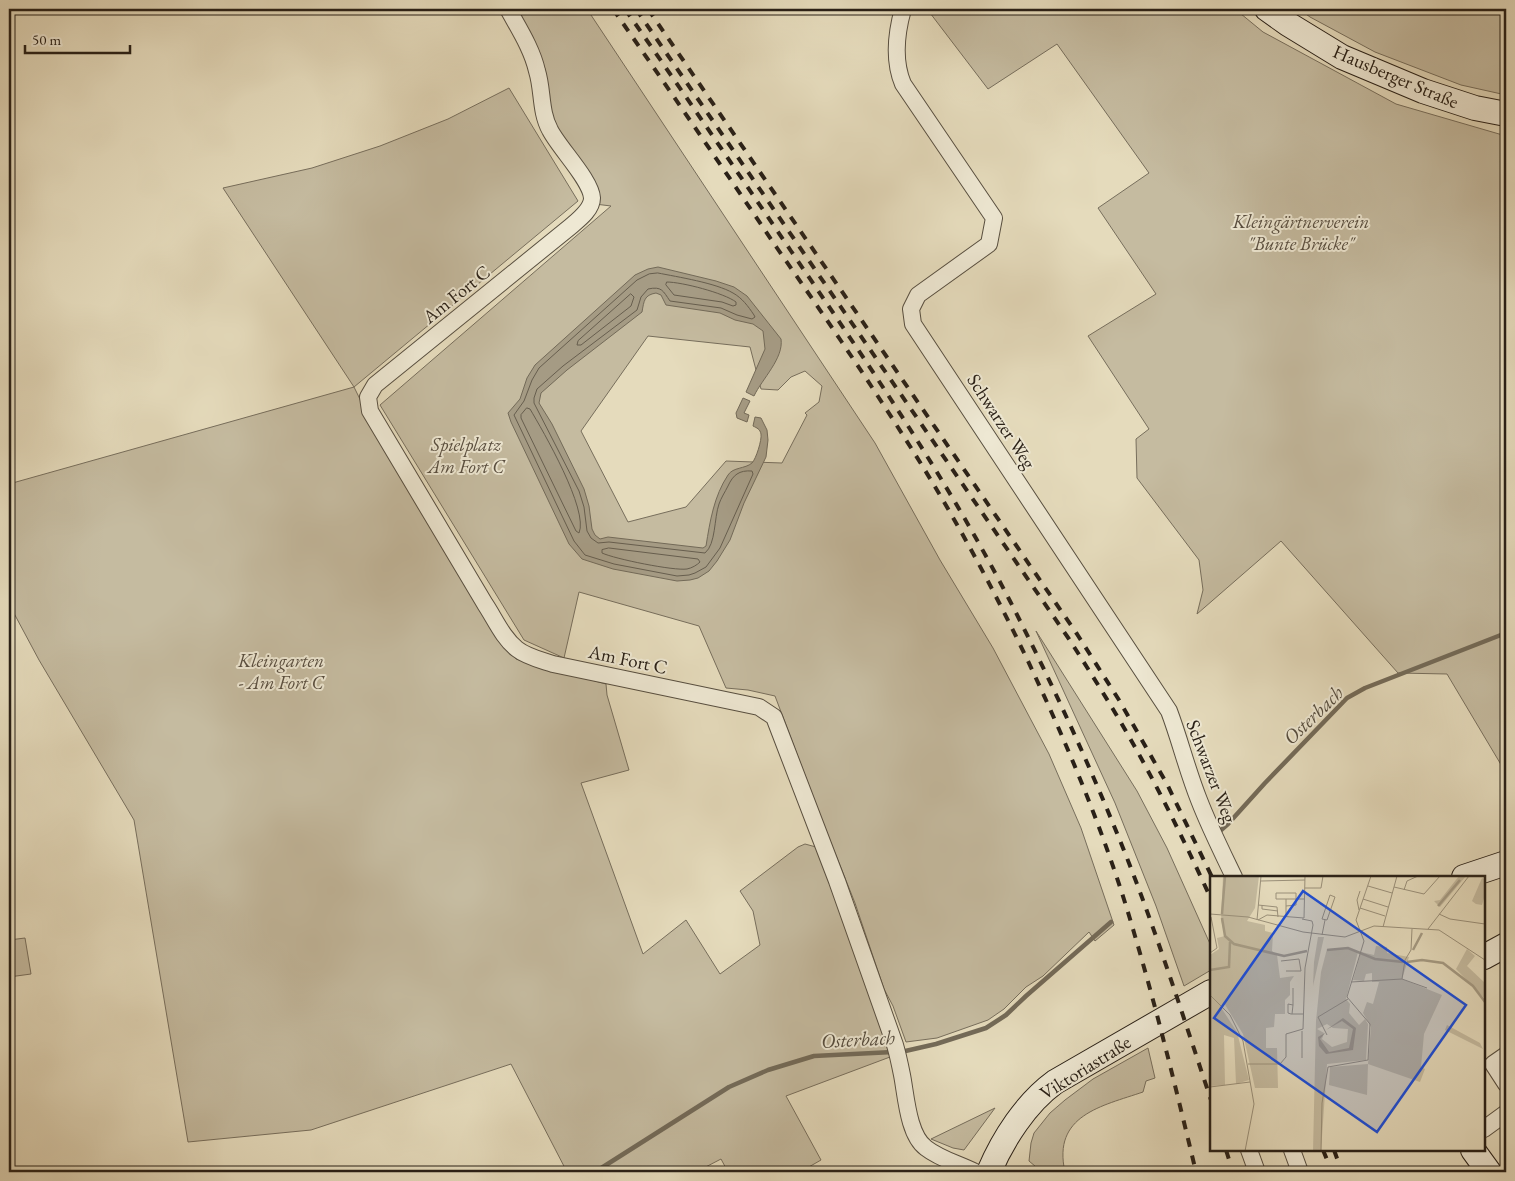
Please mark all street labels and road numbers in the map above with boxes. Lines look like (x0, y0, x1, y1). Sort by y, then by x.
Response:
street label: Hausberger Straße (1329, 39, 1462, 114)
street label: Am Fort C (417, 260, 495, 330)
street label: Schwarzer Weg (962, 369, 1042, 474)
street label: Am Fort C (585, 639, 670, 680)
street label: Schwarzer Weg (1180, 716, 1243, 827)
street label: Viktoriastraße (1035, 1030, 1136, 1105)

